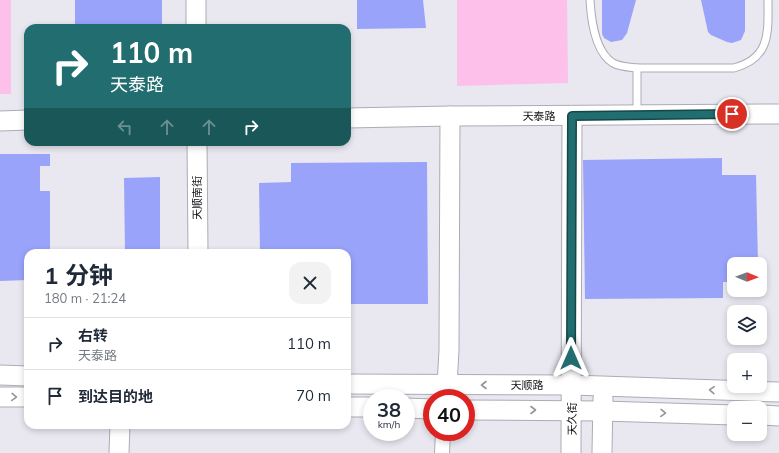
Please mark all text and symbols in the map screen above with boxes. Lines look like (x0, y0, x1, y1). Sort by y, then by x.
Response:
text: 110 m (110, 35, 193, 70)
icon: right (44, 40, 96, 92)
text: 天泰路 (110, 73, 164, 96)
pin (715, 97, 749, 131)
icon: arrive (721, 103, 743, 125)
street label: 天泰路 (523, 109, 556, 123)
icon: left (114, 116, 136, 138)
icon: ahead (156, 116, 178, 138)
icon: ahead (198, 116, 220, 138)
icon: right (240, 116, 262, 138)
street label: 天顺南街 (190, 176, 204, 220)
north arrow (727, 257, 767, 297)
map controls (727, 257, 767, 441)
text: 1 分钟 (44, 260, 113, 290)
button: close (289, 262, 331, 304)
text: 180 m · 21:24 (44, 290, 126, 306)
button: layers (727, 305, 767, 345)
text: 右转 (78, 326, 108, 345)
icon: right (44, 333, 66, 355)
text: 110 m (287, 334, 331, 353)
position arrow (550, 337, 592, 379)
text: 天泰路 (78, 347, 117, 363)
button: + (727, 353, 767, 393)
street label: 天顺路 (511, 378, 544, 392)
one-way arrow (481, 381, 487, 389)
icon: arrive (44, 385, 66, 407)
text: 70 m (296, 386, 331, 405)
one-way arrow (709, 386, 715, 394)
text: 到达目的地 (78, 387, 153, 406)
speed limit sign: 40 (423, 389, 475, 441)
one-way arrow (11, 393, 17, 401)
text: 38 (377, 397, 401, 422)
button: − (727, 401, 767, 441)
street label: 天久街 (565, 403, 579, 436)
one-way arrow (530, 406, 536, 414)
one-way arrow (660, 408, 666, 417)
text: km/h (378, 418, 400, 431)

